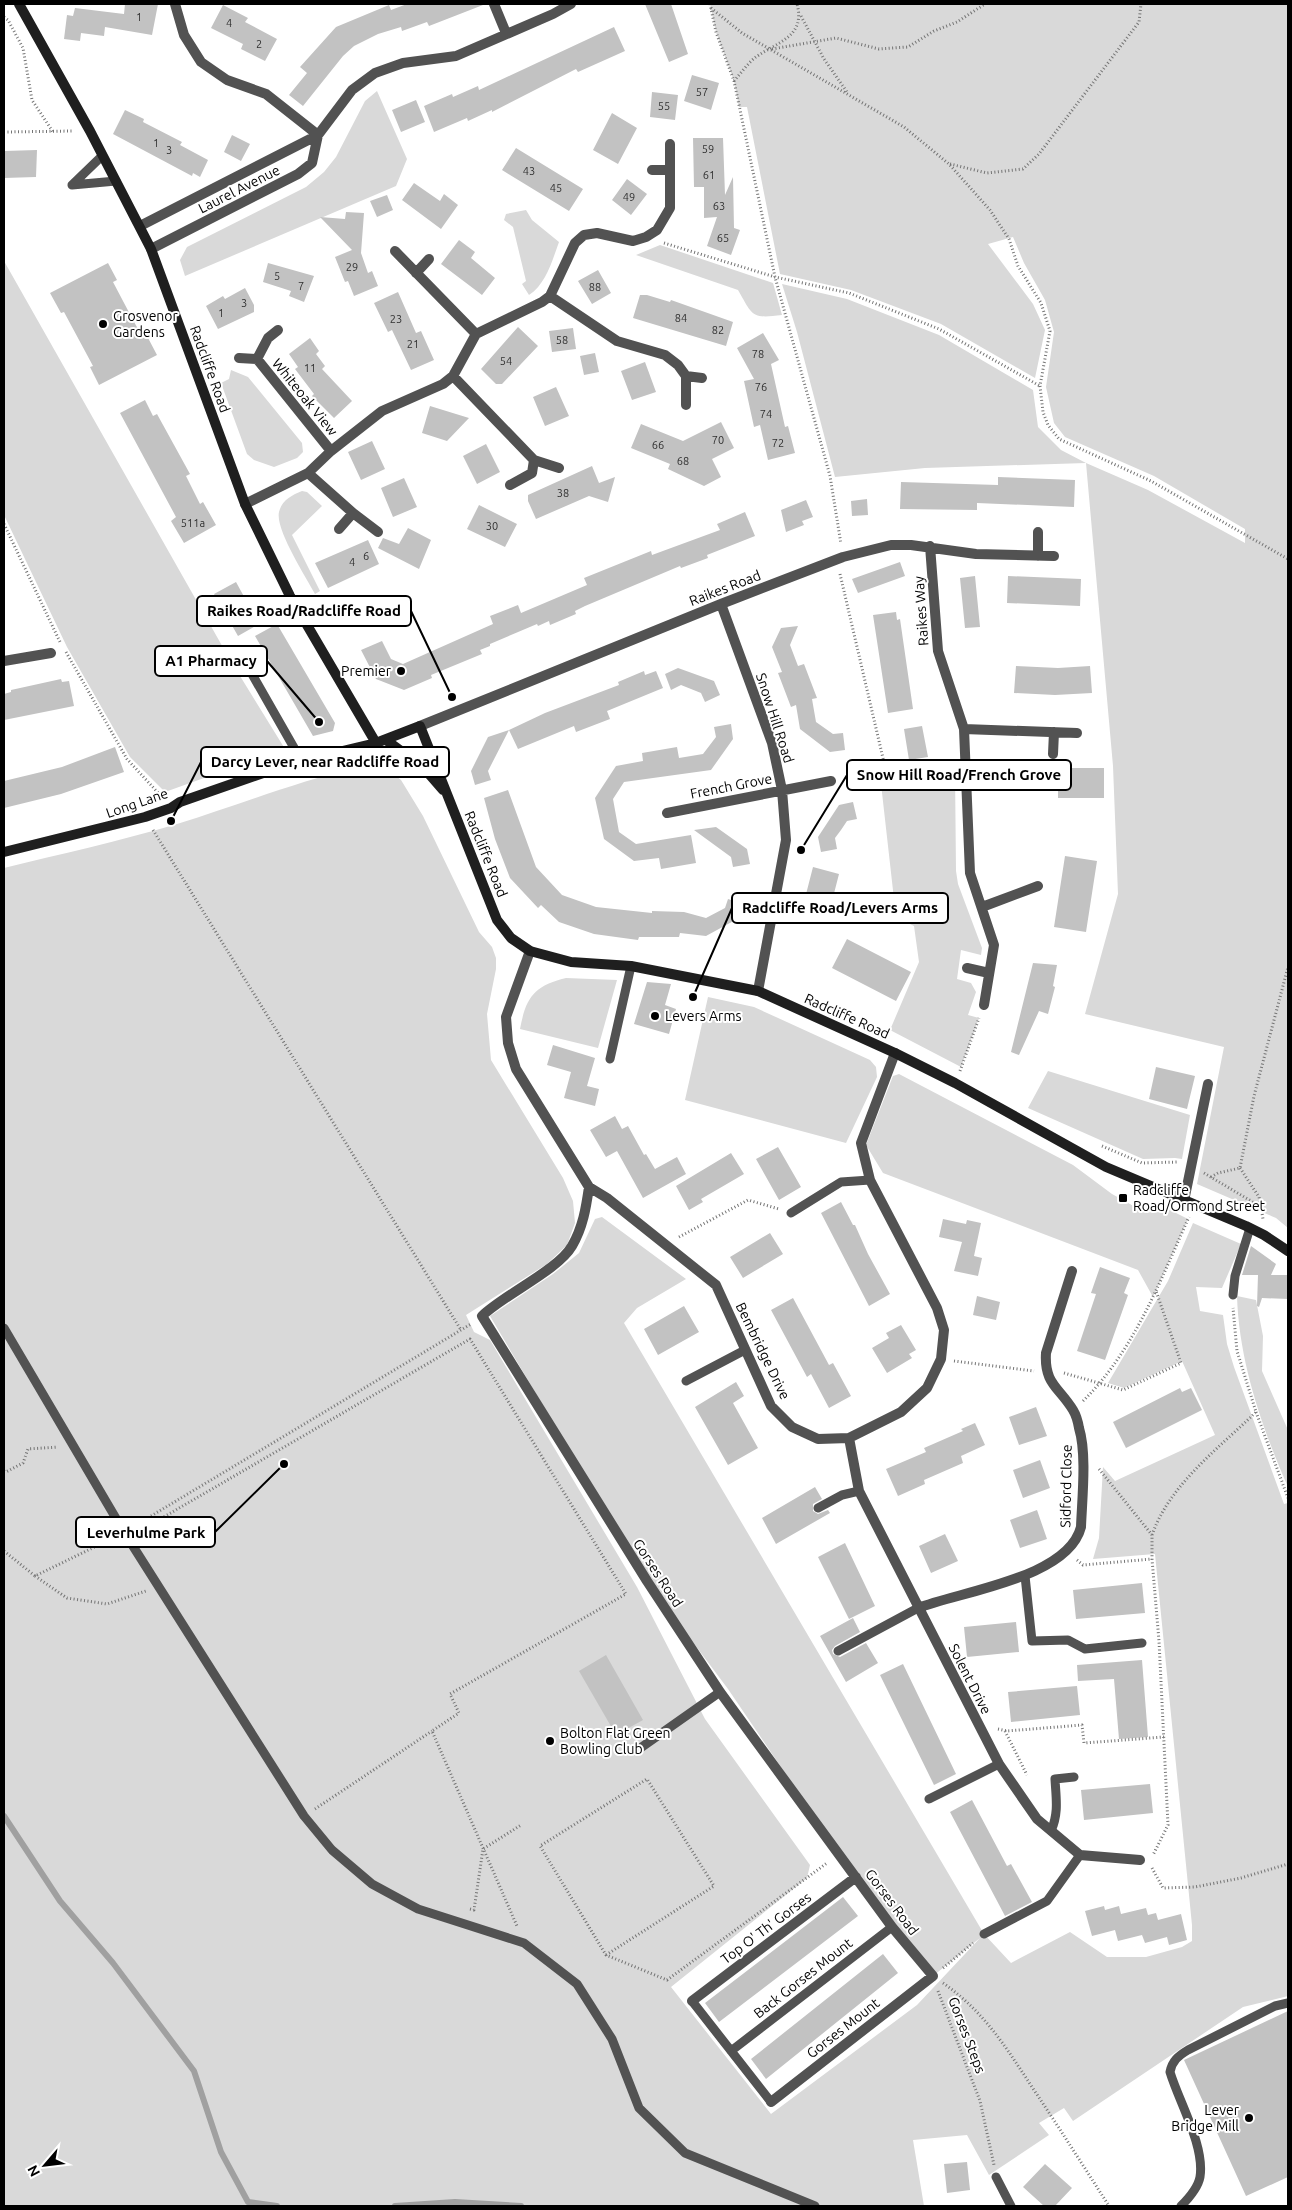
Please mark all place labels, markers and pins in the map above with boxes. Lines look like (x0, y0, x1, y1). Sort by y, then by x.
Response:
place label: Grosvenor Gardens (113, 308, 179, 340)
marker: Grosvenor Gardens (97, 318, 109, 330)
callout: Raikes Road/Radcliffe Road (197, 596, 411, 626)
callout: A1 Pharmacy (155, 646, 267, 676)
place label: Premier (341, 663, 392, 679)
marker: Premier (395, 665, 407, 677)
callout: Darcy Lever, near Radcliffe Road (201, 747, 449, 777)
callout: Snow Hill Road/French Grove (847, 760, 1071, 790)
callout: Radcliffe Road/Levers Arms (732, 893, 948, 923)
place label: Levers Arms (665, 1008, 742, 1024)
marker: Levers Arms (649, 1010, 661, 1022)
place label: Radcliffe Road/Ormond Street (1133, 1182, 1266, 1214)
marker: Radcliffe Road/Ormond Street (1117, 1192, 1129, 1204)
callout: Leverhulme Park (76, 1517, 215, 1547)
place label: Bolton Flat Green Bowling Club (560, 1725, 671, 1757)
marker: Bolton Flat Green Bowling Club (544, 1735, 556, 1747)
place label: Lever Bridge Mill (1171, 2102, 1240, 2134)
marker: Lever Bridge Mill (1243, 2112, 1255, 2124)

